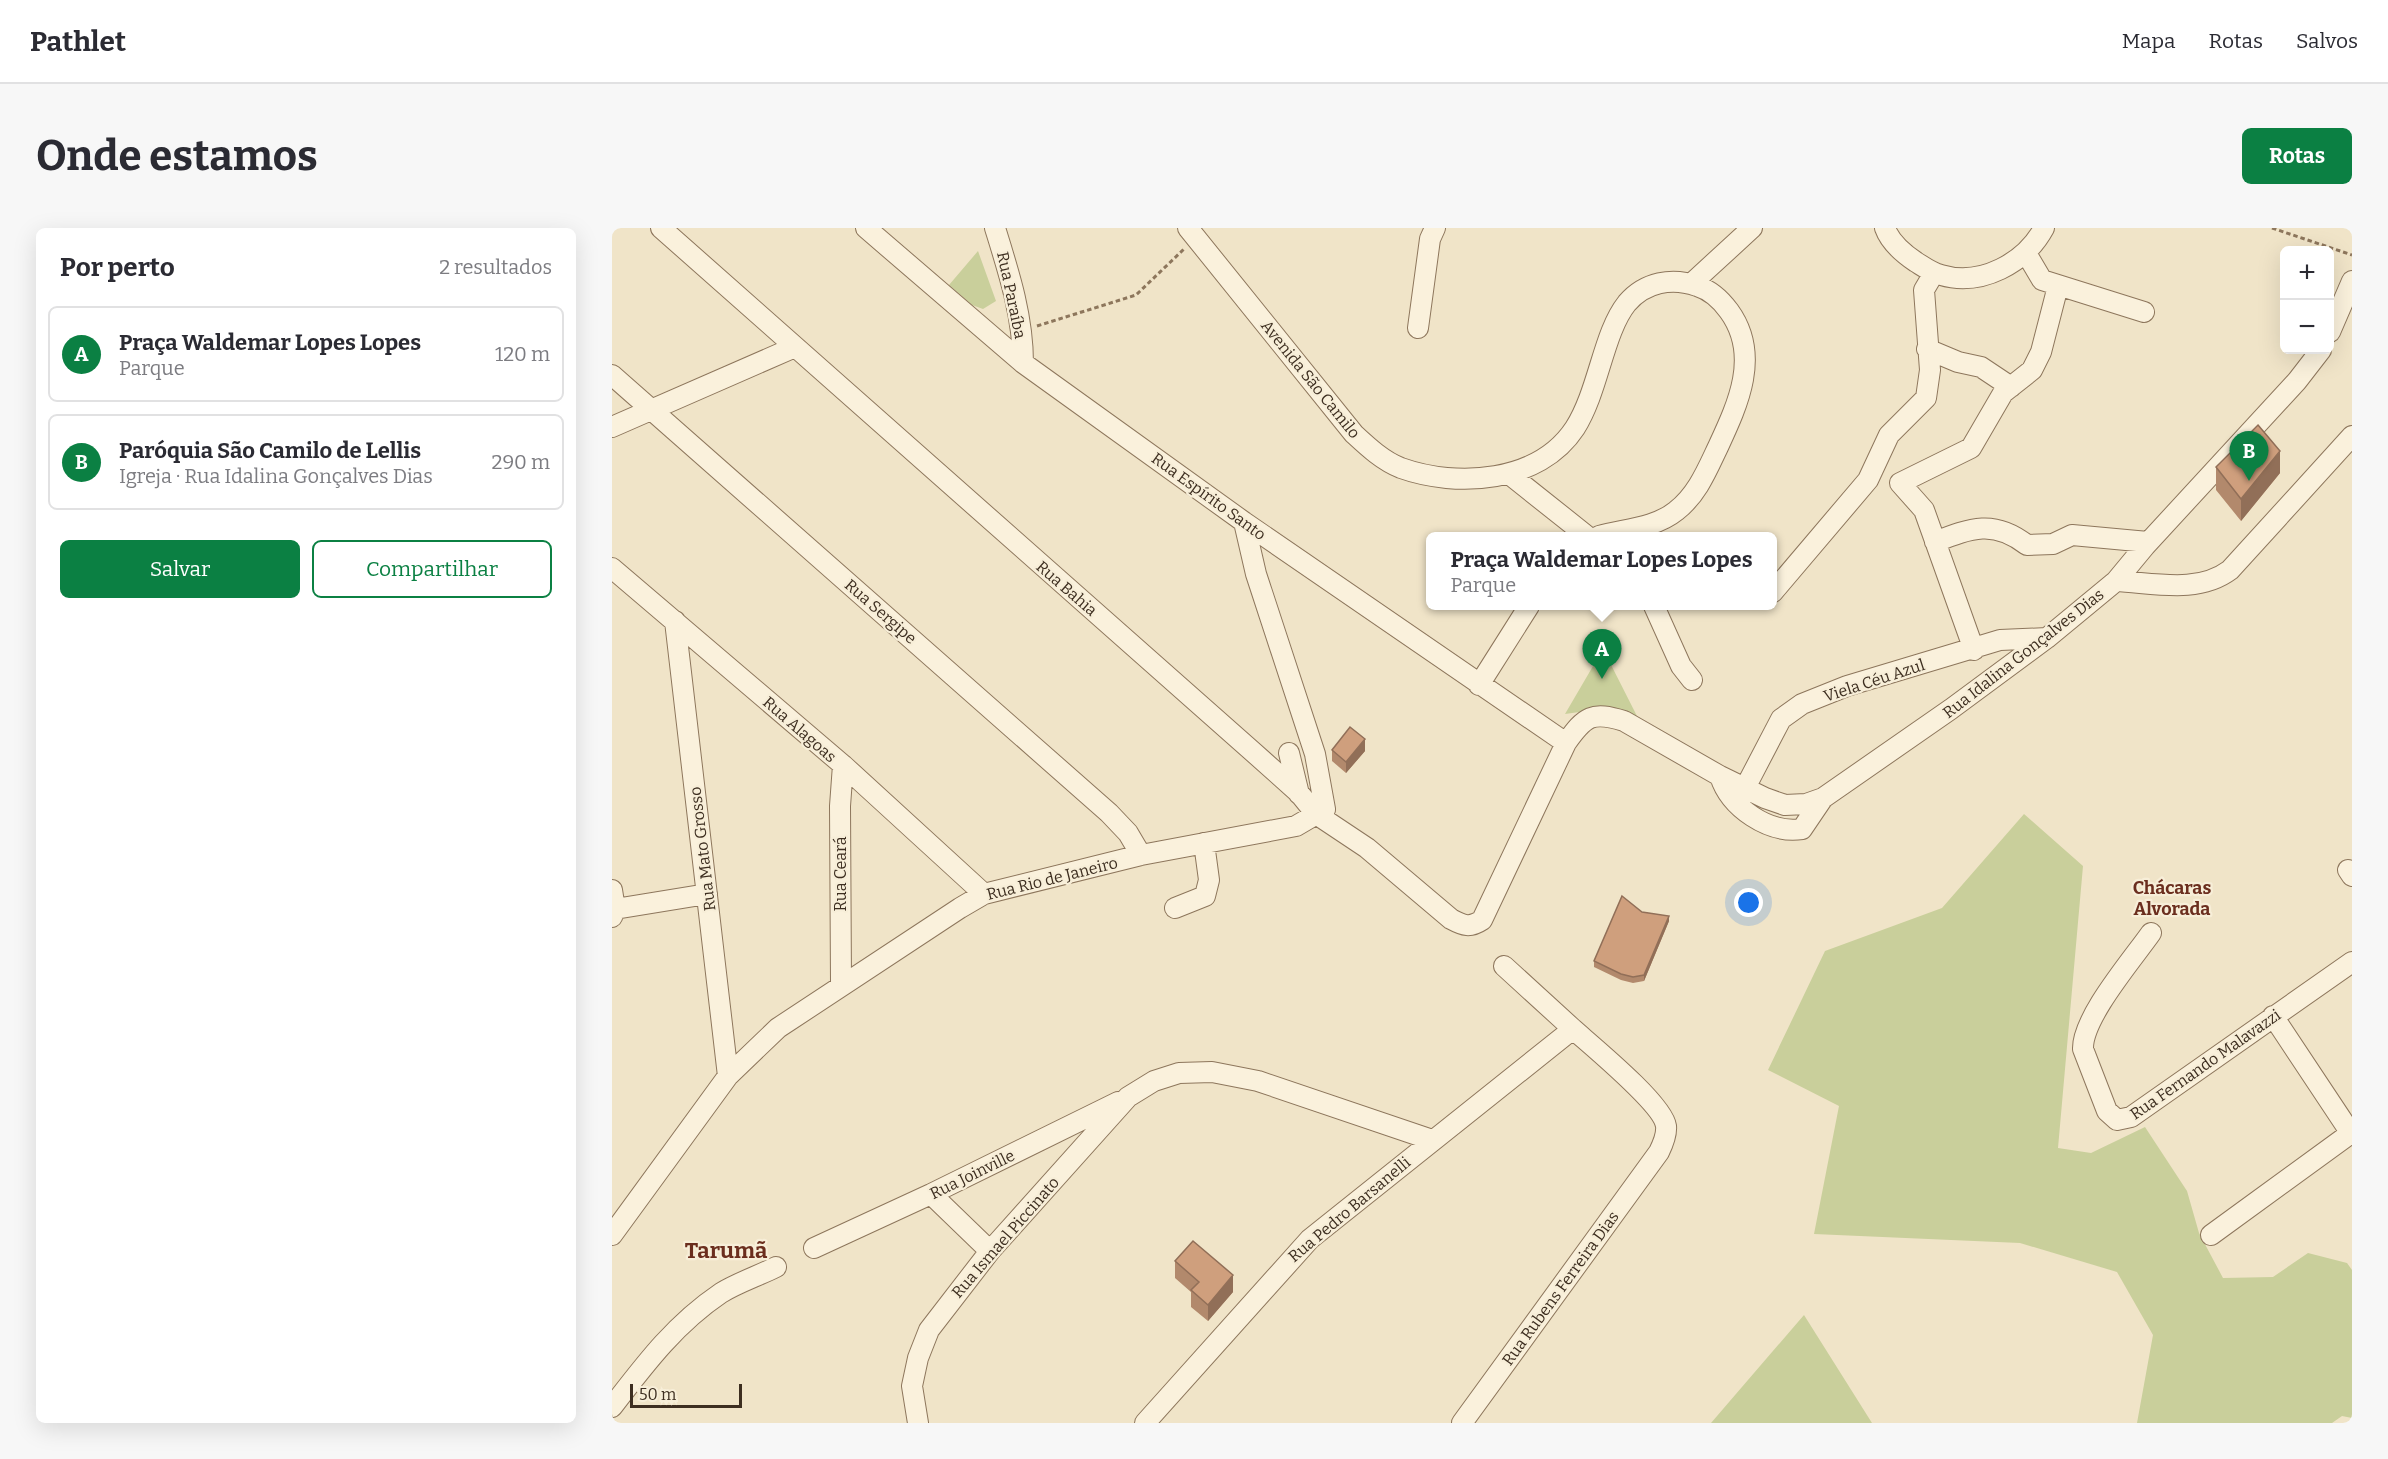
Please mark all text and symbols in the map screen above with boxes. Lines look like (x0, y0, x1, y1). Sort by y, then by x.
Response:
text: Pathlet (30, 25, 126, 58)
text: Mapa (2122, 28, 2176, 54)
text: Rotas (2209, 28, 2263, 54)
text: Salvos (2296, 28, 2358, 54)
button: Rotas (2242, 128, 2352, 184)
text: Onde estamos (36, 131, 318, 181)
map controls (2280, 246, 2334, 354)
button: + (2280, 246, 2334, 300)
street label: Rua Paraíba (993, 250, 1030, 341)
text: Por perto (60, 252, 175, 283)
text: 2 resultados (439, 255, 552, 279)
button: − (2280, 300, 2334, 354)
street label: Avenida São Camilo (1257, 316, 1364, 442)
text: Praça Waldemar Lopes Lopes (119, 329, 421, 356)
text: A (74, 342, 89, 366)
text: 120 m (495, 342, 550, 366)
text: Parque (119, 356, 185, 380)
pin: B (2230, 432, 2268, 481)
text: Paróquia São Camilo de Lellis (119, 437, 421, 464)
street label: Rua Espírito Santo (1148, 449, 1269, 544)
text: B (75, 450, 88, 474)
text: 290 m (492, 450, 550, 474)
text: Igreja · Rua Idalina Gonçalves Dias (119, 464, 433, 488)
popup (1426, 532, 1777, 610)
button: Salvar (60, 540, 300, 598)
button: Compartilhar (312, 540, 552, 598)
text: Praça Waldemar Lopes Lopes (1451, 546, 1752, 573)
street label: Rua Bahia (1032, 557, 1101, 620)
text: Parque (1451, 573, 1516, 597)
street label: Rua Sergipe (841, 575, 920, 648)
street label: Rua Idalina Gonçalves Dias (1939, 585, 2108, 722)
pin: A (1582, 630, 1622, 679)
street label: Viela Céu Azul (1821, 655, 1927, 706)
street label: Rua Alagoas (759, 692, 840, 766)
street label: Rua Mato Grosso (685, 786, 720, 912)
street label: Rua Ceará (831, 836, 850, 911)
street label: Rua Rio de Janeiro (985, 853, 1120, 904)
district label: Chácaras Alvorada (2133, 877, 2211, 920)
your location (1734, 888, 1763, 917)
street label: Rua Fernando Malavazzi (2126, 1005, 2284, 1124)
street label: Rua Joinville (927, 1146, 1018, 1203)
street label: Rua Pedro Barsanelli (1284, 1153, 1414, 1266)
street label: Rua Ismael Piccinato (948, 1173, 1063, 1302)
street label: Rua Rubens Ferreira Dias (1498, 1207, 1623, 1369)
district label: Tarumã (685, 1237, 768, 1264)
scale bar (630, 1381, 742, 1408)
text: 50 m (639, 1385, 676, 1404)

